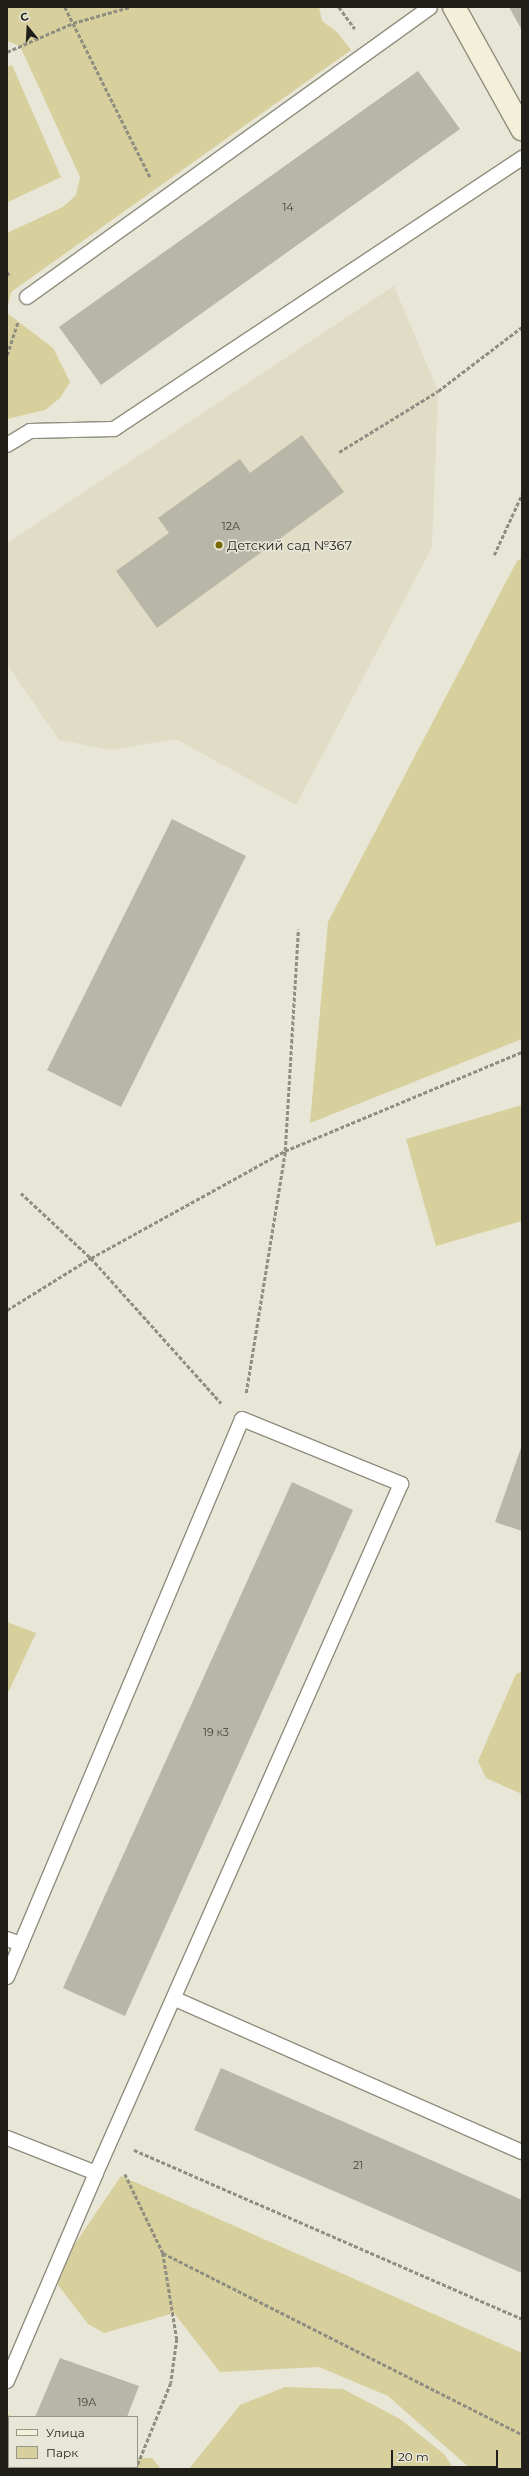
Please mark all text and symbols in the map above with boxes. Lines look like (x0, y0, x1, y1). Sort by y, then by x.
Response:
north arrow (8, 8, 48, 48)
text: С (18, 9, 30, 24)
house number: 14 (282, 200, 294, 214)
house number: 12А (222, 519, 240, 533)
place label: Детский сад №367 (227, 537, 352, 553)
marker: Детский сад №367 (214, 540, 224, 550)
house number: 19 к3 (203, 1725, 229, 1739)
house number: 21 (353, 2158, 363, 2172)
house number: 19А (78, 2395, 96, 2409)
legend (8, 2416, 138, 2468)
text: Улица (46, 2425, 85, 2440)
scale bar (393, 2442, 500, 2468)
text: Парк (46, 2445, 78, 2460)
text: 20 m (398, 2449, 429, 2464)

